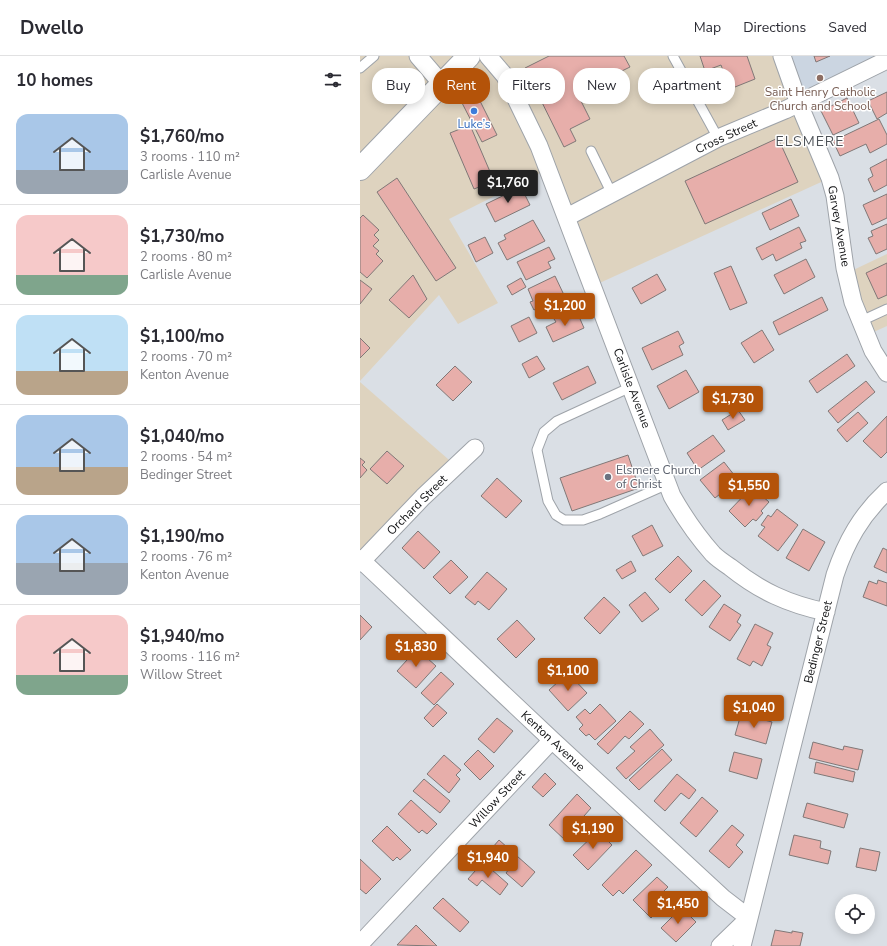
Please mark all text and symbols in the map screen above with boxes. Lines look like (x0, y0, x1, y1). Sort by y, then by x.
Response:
text: Dwello (20, 15, 84, 41)
text: Map (694, 18, 721, 37)
text: Directions (743, 18, 806, 37)
text: Saved (828, 18, 867, 37)
chip: Buy (372, 68, 425, 104)
chip: Rent (433, 68, 490, 104)
chip: Filters (498, 68, 565, 104)
chip: New (573, 68, 630, 104)
chip: Apartment (638, 68, 735, 104)
text: 10 homes (16, 69, 93, 92)
icon: filters (322, 69, 344, 91)
marker: Saint Henry Catholic Church and School (815, 73, 825, 83)
place label: Saint Henry Catholic Church and School (765, 84, 876, 114)
marker: Luke’s (469, 106, 479, 116)
street label: Cross Street (693, 114, 760, 157)
place label: Luke’s (457, 116, 491, 132)
text: $1,760/mo (140, 125, 224, 148)
icon: home (48, 130, 96, 178)
district label: ELSMERE (776, 132, 844, 151)
text: 3 rooms · 110 m² (140, 148, 240, 166)
text: Carlisle Avenue (140, 166, 231, 184)
pin: $1,760 (475, 170, 541, 204)
text: $1,760 (487, 174, 529, 192)
street label: Garvey Avenue (824, 184, 854, 268)
text: $1,730/mo (140, 225, 224, 248)
icon: home (48, 231, 96, 279)
text: 2 rooms · 80 m² (140, 248, 232, 266)
text: Carlisle Avenue (140, 266, 231, 284)
pin: $1,200 (532, 293, 598, 327)
text: $1,200 (544, 297, 586, 315)
text: $1,100/mo (140, 325, 224, 348)
icon: home (48, 331, 96, 379)
street label: Carlisle Avenue (609, 346, 655, 430)
text: 2 rooms · 70 m² (140, 348, 232, 366)
text: Kenton Avenue (140, 366, 229, 384)
pin: $1,730 (700, 386, 766, 420)
text: $1,730 (712, 390, 754, 408)
text: $1,040/mo (140, 425, 224, 448)
icon: home (48, 431, 96, 479)
text: 2 rooms · 54 m² (140, 448, 232, 466)
place label: Elsmere Church of Christ (616, 462, 701, 492)
text: Bedinger Street (140, 466, 232, 484)
street label: Orchard Street (383, 471, 451, 539)
marker: Elsmere Church of Christ (603, 472, 613, 482)
pin: $1,550 (716, 473, 782, 507)
text: $1,550 (728, 477, 770, 495)
text: $1,190/mo (140, 525, 224, 548)
icon: home (48, 531, 96, 579)
text: 2 rooms · 76 m² (140, 548, 232, 566)
text: Kenton Avenue (140, 566, 229, 584)
street label: Bedinger Street (800, 598, 836, 685)
text: $1,940/mo (140, 625, 224, 648)
icon: home (48, 631, 96, 679)
pin: $1,830 (383, 634, 449, 668)
text: $1,830 (395, 638, 437, 656)
text: 3 rooms · 116 m² (140, 648, 240, 666)
pin: $1,100 (535, 658, 601, 692)
text: $1,100 (547, 662, 589, 680)
text: Willow Street (140, 666, 222, 684)
pin: $1,040 (721, 695, 787, 729)
text: $1,040 (733, 699, 775, 717)
street label: Kenton Avenue (518, 707, 588, 775)
street label: Willow Street (465, 765, 529, 832)
pin: $1,190 (560, 816, 626, 850)
text: $1,190 (572, 820, 614, 838)
pin: $1,940 (455, 845, 521, 879)
text: $1,940 (467, 849, 509, 867)
pin: $1,450 (645, 891, 711, 925)
map controls (835, 894, 875, 934)
button: locate (835, 894, 875, 934)
text: $1,450 (657, 895, 699, 913)

